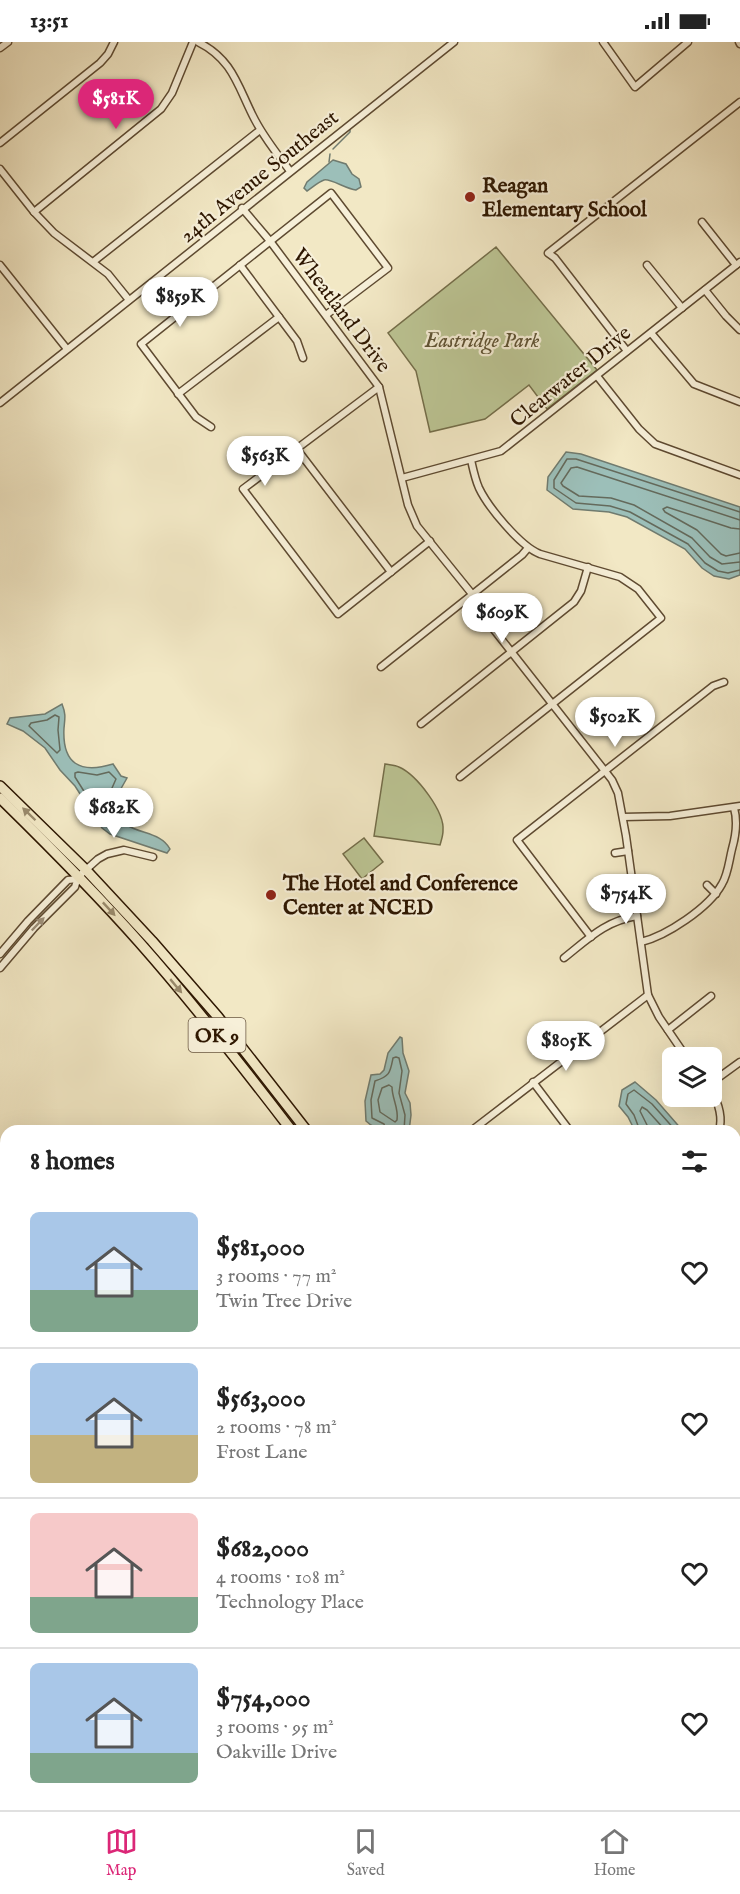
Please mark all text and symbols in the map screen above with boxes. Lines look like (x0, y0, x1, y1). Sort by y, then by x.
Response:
text: 13:51 (30, 7, 68, 35)
pin: $581K (74, 79, 158, 130)
text: $581K (92, 86, 140, 111)
street label: 24th Avenue Southeast (175, 105, 345, 249)
place label: Reagan Elementary School (482, 173, 648, 224)
marker: Reagan Elementary School (463, 190, 477, 204)
street label: Wheatland Drive (285, 243, 397, 379)
pin: $859K (138, 277, 222, 328)
text: $859K (155, 284, 205, 309)
street label: Clearwater Drive (505, 320, 637, 434)
park label: Eastridge Park (424, 328, 540, 355)
pin: $563K (223, 436, 307, 487)
text: $563K (241, 443, 289, 468)
pin: $609K (460, 593, 544, 644)
text: $609K (476, 600, 528, 625)
pin: $502K (573, 697, 657, 748)
text: $502K (589, 704, 641, 729)
pin: $682K (72, 788, 156, 839)
text: $682K (88, 795, 140, 820)
one-way arrow (23, 808, 37, 822)
place label: The Hotel and Conference Center at NCED (282, 871, 518, 922)
pin: $754K (584, 874, 668, 925)
text: $754K (600, 881, 652, 906)
marker: The Hotel and Conference Center at NCED (264, 888, 278, 902)
one-way arrow (102, 901, 116, 916)
one-way arrow (31, 916, 45, 931)
one-way arrow (170, 978, 183, 994)
road number: OK 9 (188, 1018, 246, 1052)
pin: $805K (524, 1021, 608, 1072)
text: $805K (541, 1028, 591, 1053)
map controls (662, 1047, 722, 1107)
button: layers (662, 1047, 722, 1107)
text: 8 homes (30, 1145, 115, 1178)
icon: filters (678, 1145, 711, 1178)
text: $581,000 (216, 1231, 305, 1264)
icon: home (78, 1236, 150, 1308)
icon: heart (678, 1256, 711, 1289)
text: 3 rooms · 77 m² (216, 1264, 336, 1289)
text: Twin Tree Drive (216, 1289, 352, 1314)
text: $563,000 (216, 1382, 306, 1415)
icon: home (78, 1387, 150, 1459)
icon: heart (678, 1407, 711, 1440)
text: 2 rooms · 78 m² (216, 1415, 337, 1440)
text: Frost Lane (216, 1440, 308, 1465)
text: $682,000 (216, 1532, 309, 1565)
icon: home (78, 1537, 150, 1609)
icon: heart (678, 1557, 711, 1590)
text: 4 rooms · 108 m² (216, 1565, 345, 1590)
text: Technology Place (216, 1590, 364, 1615)
text: $754,000 (216, 1682, 311, 1715)
icon: home (78, 1687, 150, 1759)
icon: heart (678, 1707, 711, 1740)
text: 3 rooms · 95 m² (216, 1715, 334, 1740)
text: Oakville Drive (216, 1740, 337, 1765)
tab: Map (105, 1825, 138, 1881)
tab: Saved (347, 1825, 385, 1881)
tab: Home (594, 1825, 635, 1881)

